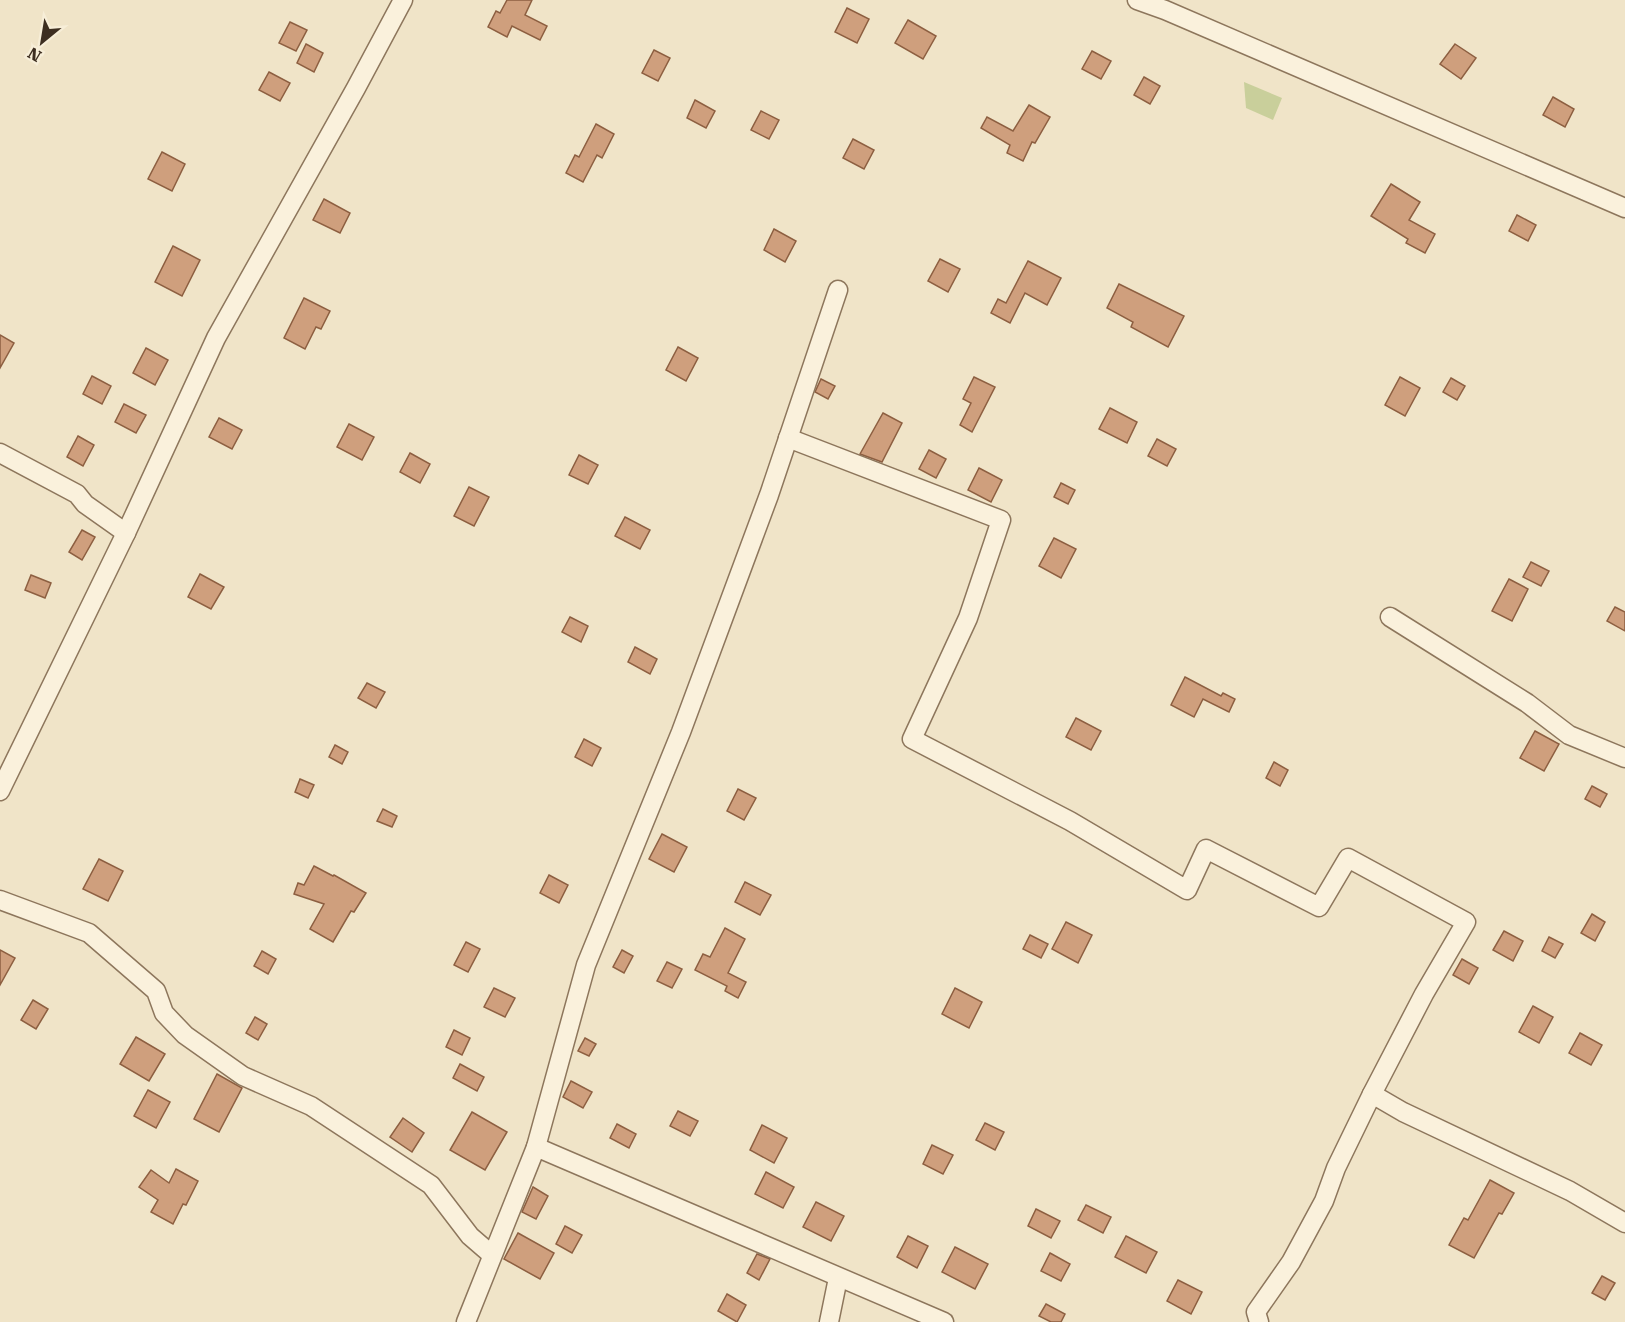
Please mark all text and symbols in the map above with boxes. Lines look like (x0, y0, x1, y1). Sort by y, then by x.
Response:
north arrow (12, 12, 72, 72)
text: N (25, 43, 45, 66)

